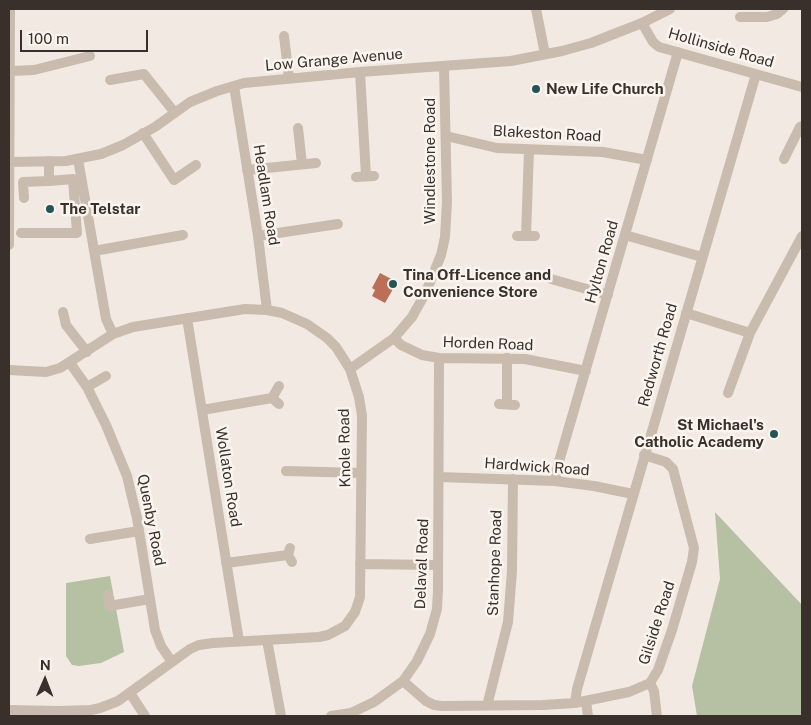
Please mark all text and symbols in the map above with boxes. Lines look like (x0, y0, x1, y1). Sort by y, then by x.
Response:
scale bar (22, 20, 150, 52)
street label: Hollinside Road (666, 24, 776, 72)
text: 100 m (28, 30, 69, 47)
street label: Low Grange Avenue (264, 45, 404, 75)
place label: New Life Church (546, 80, 664, 98)
marker: New Life Church (530, 83, 542, 95)
street label: Windlestone Road (421, 98, 439, 224)
street label: Blakeston Road (492, 122, 602, 146)
street label: Headlam Road (249, 143, 283, 247)
place label: The Telstar (60, 200, 140, 218)
marker: The Telstar (44, 203, 56, 215)
street label: Hylton Road (582, 218, 622, 306)
place label: Tina Off-Licence and Convenience Store (403, 266, 551, 301)
marker: Tina Off-Licence and Convenience Store (387, 278, 399, 290)
street label: Redworth Road (635, 301, 681, 409)
street label: Horden Road (442, 333, 534, 355)
street label: Knole Road (335, 408, 355, 488)
place label: St Michael's Catholic Academy (634, 416, 764, 451)
street label: Wollaton Road (211, 426, 245, 528)
marker: St Michael's Catholic Academy (768, 428, 780, 440)
street label: Hardwick Road (484, 454, 590, 480)
street label: Quenby Road (133, 473, 169, 567)
street label: Stanhope Road (484, 510, 506, 616)
street label: Delaval Road (411, 518, 433, 610)
street label: Gilside Road (635, 579, 679, 667)
north arrow (20, 655, 70, 705)
text: N (40, 657, 51, 673)

